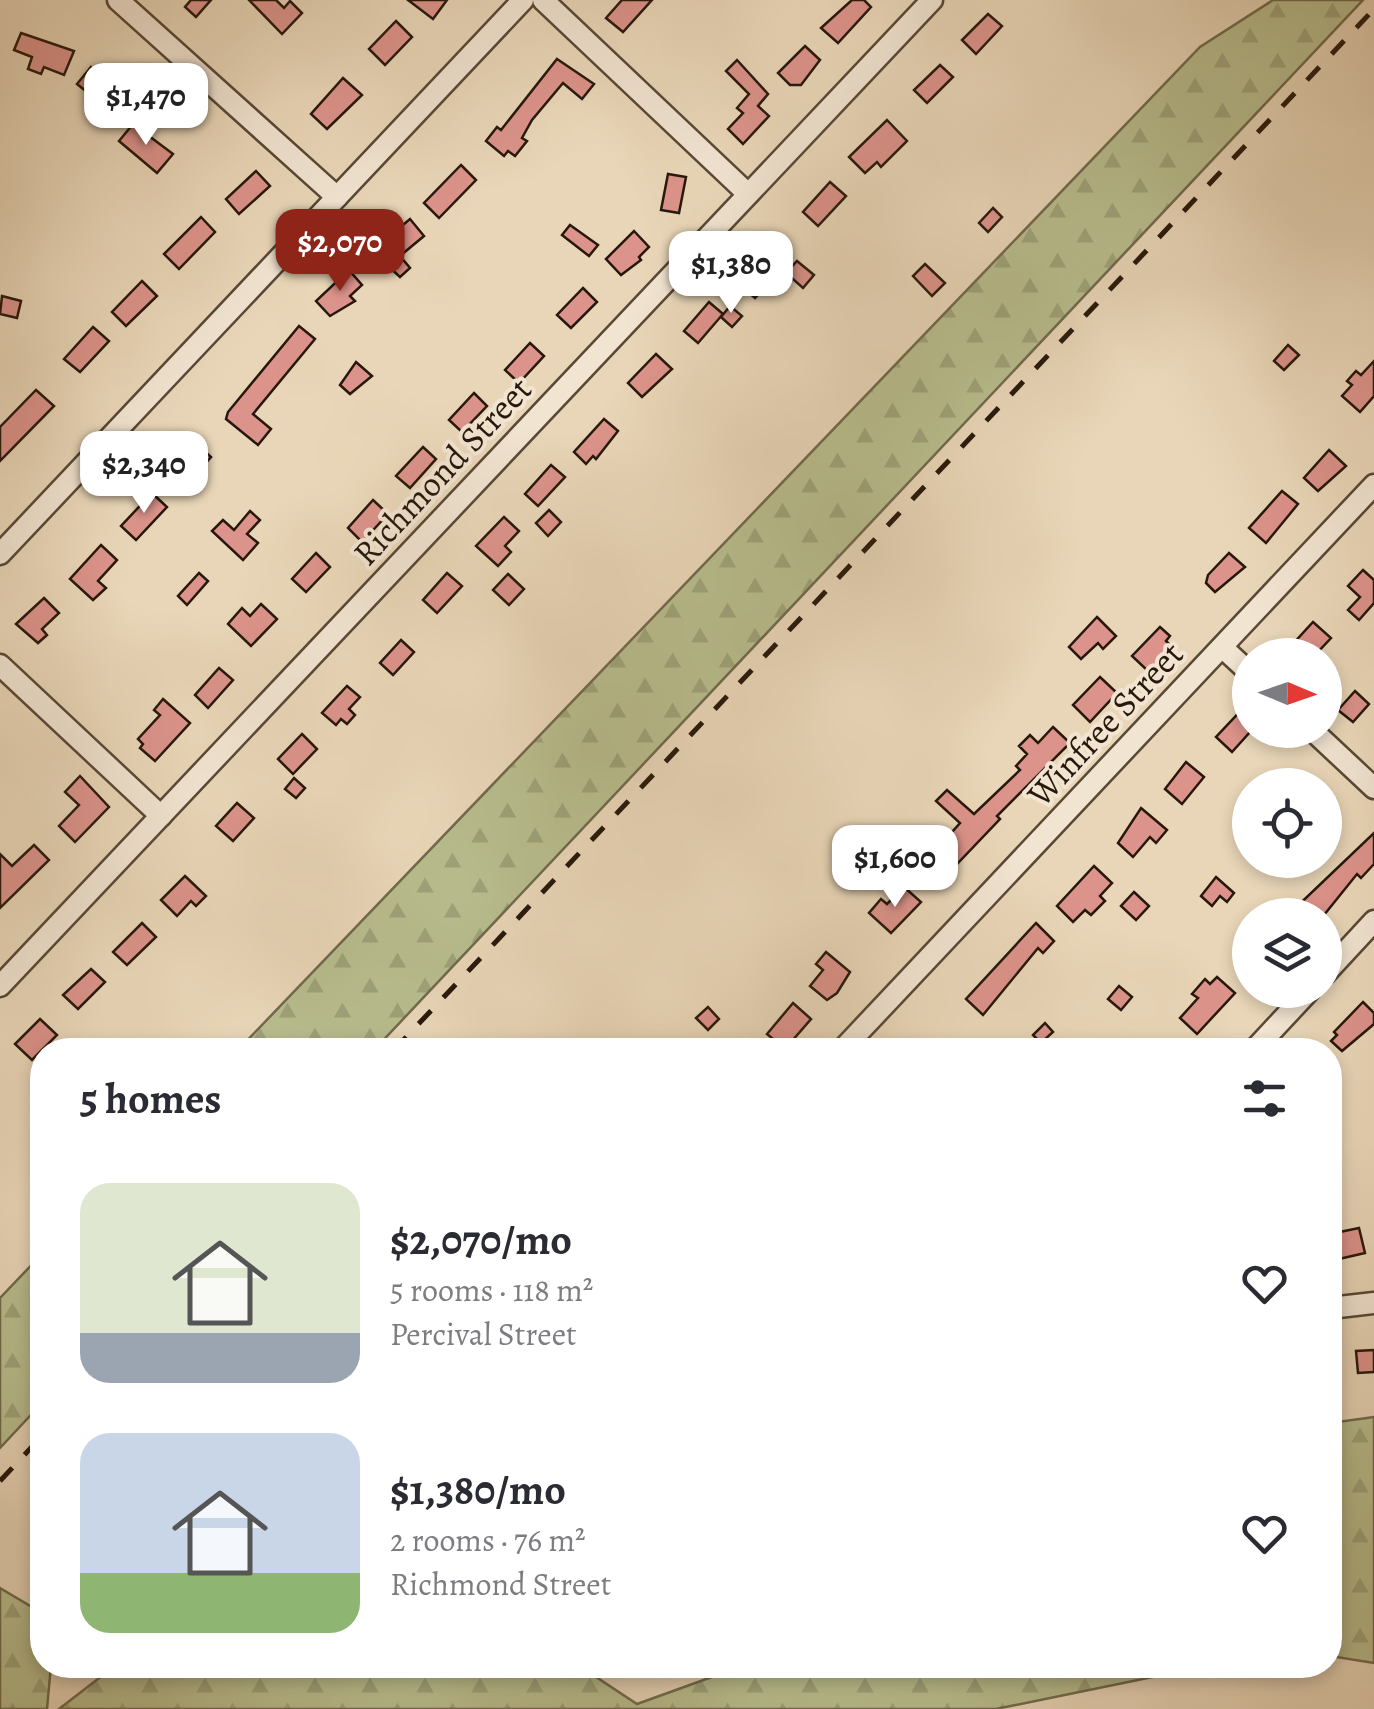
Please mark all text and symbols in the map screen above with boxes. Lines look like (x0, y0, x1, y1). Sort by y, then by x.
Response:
pin: $1,470 (65, 63, 227, 148)
text: $1,470 (106, 73, 186, 117)
pin: $2,070 (259, 209, 421, 294)
text: $2,070 (298, 219, 382, 263)
pin: $1,380 (650, 231, 812, 316)
text: $1,380 (691, 241, 771, 285)
street label: Richmond Street (342, 366, 542, 576)
pin: $2,340 (63, 431, 225, 516)
text: $2,340 (102, 441, 186, 485)
street label: Winfree Street (1015, 631, 1194, 818)
north arrow (1232, 638, 1342, 748)
map controls (1232, 638, 1342, 1008)
button: locate (1232, 768, 1342, 878)
pin: $1,600 (814, 825, 976, 910)
text: $1,600 (854, 835, 936, 879)
button: layers (1232, 898, 1342, 1008)
text: 5 homes (80, 1070, 221, 1127)
icon: filters (1237, 1071, 1292, 1126)
text: $2,070/mo (390, 1211, 572, 1268)
icon: home (160, 1223, 280, 1343)
icon: heart (1237, 1256, 1292, 1311)
text: 5 rooms · 118 m² (390, 1268, 593, 1312)
text: Percival Street (390, 1312, 577, 1356)
text: $1,380/mo (390, 1461, 566, 1518)
icon: home (160, 1473, 280, 1593)
icon: heart (1237, 1506, 1292, 1561)
text: 2 rooms · 76 m² (390, 1518, 586, 1562)
text: Richmond Street (390, 1562, 611, 1606)

